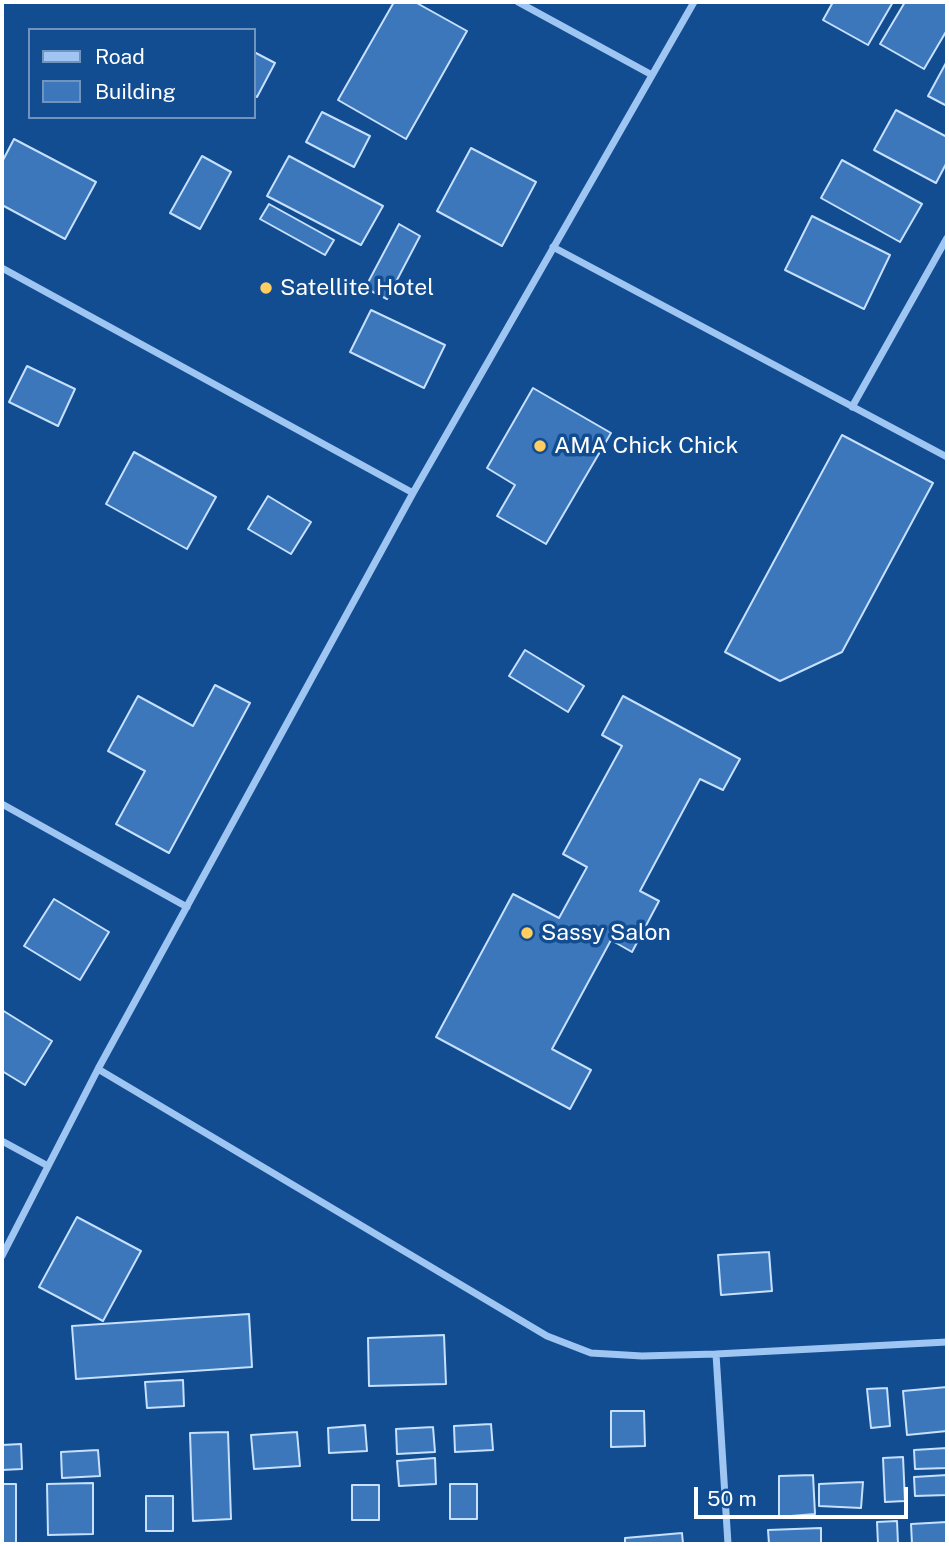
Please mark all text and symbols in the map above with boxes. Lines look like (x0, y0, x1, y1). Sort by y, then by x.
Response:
legend (28, 28, 256, 119)
text: Road (95, 44, 145, 69)
text: Building (95, 79, 176, 104)
place label: Satellite Hotel (280, 274, 434, 302)
marker: Satellite Hotel (258, 280, 274, 296)
place label: AMA Chick Chick (554, 432, 738, 460)
marker: AMA Chick Chick (532, 438, 548, 454)
place label: Sassy Salon (541, 919, 671, 947)
marker: Sassy Salon (519, 925, 535, 941)
scale bar (697, 1472, 911, 1516)
text: 50 m (707, 1486, 757, 1511)

